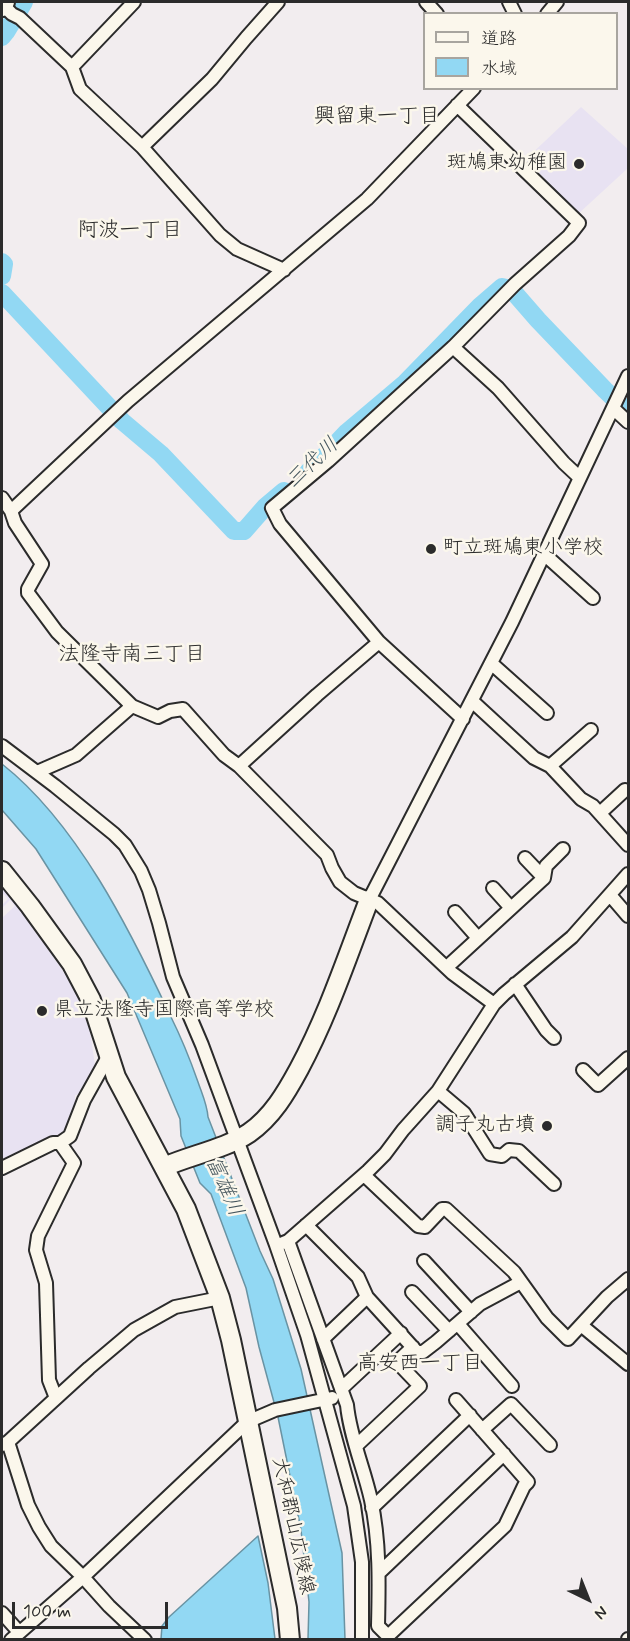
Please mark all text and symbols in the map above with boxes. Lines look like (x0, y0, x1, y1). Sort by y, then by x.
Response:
legend (423, 12, 618, 90)
text: 道路 (481, 27, 517, 51)
text: 水域 (481, 57, 517, 81)
district label: 興留東一丁目 (314, 105, 440, 131)
place label: 斑鳩東幼稚園 (447, 152, 567, 176)
marker: 斑鳩東幼稚園 (572, 157, 586, 171)
district label: 阿波一丁目 (78, 219, 182, 245)
water label: 三代川 (281, 433, 345, 495)
place label: 町立斑鳩東小学校 (443, 537, 603, 561)
marker: 町立斑鳩東小学校 (424, 542, 438, 556)
district label: 法隆寺南三丁目 (59, 643, 205, 669)
place label: 県立法隆寺国際高等学校 (54, 999, 274, 1023)
marker: 県立法隆寺国際高等学校 (35, 1004, 49, 1018)
place label: 調子丸古墳 (435, 1114, 535, 1138)
marker: 調子丸古墳 (540, 1119, 554, 1133)
water label: 富雄川 (199, 1153, 247, 1221)
district label: 高安西一丁目 (357, 1352, 483, 1378)
street label: 大和郡山広陵線 (266, 1455, 318, 1597)
north arrow (558, 1569, 618, 1629)
scale bar (15, 1590, 171, 1628)
text: 100 m (23, 1600, 71, 1624)
text: N (590, 1601, 612, 1624)

